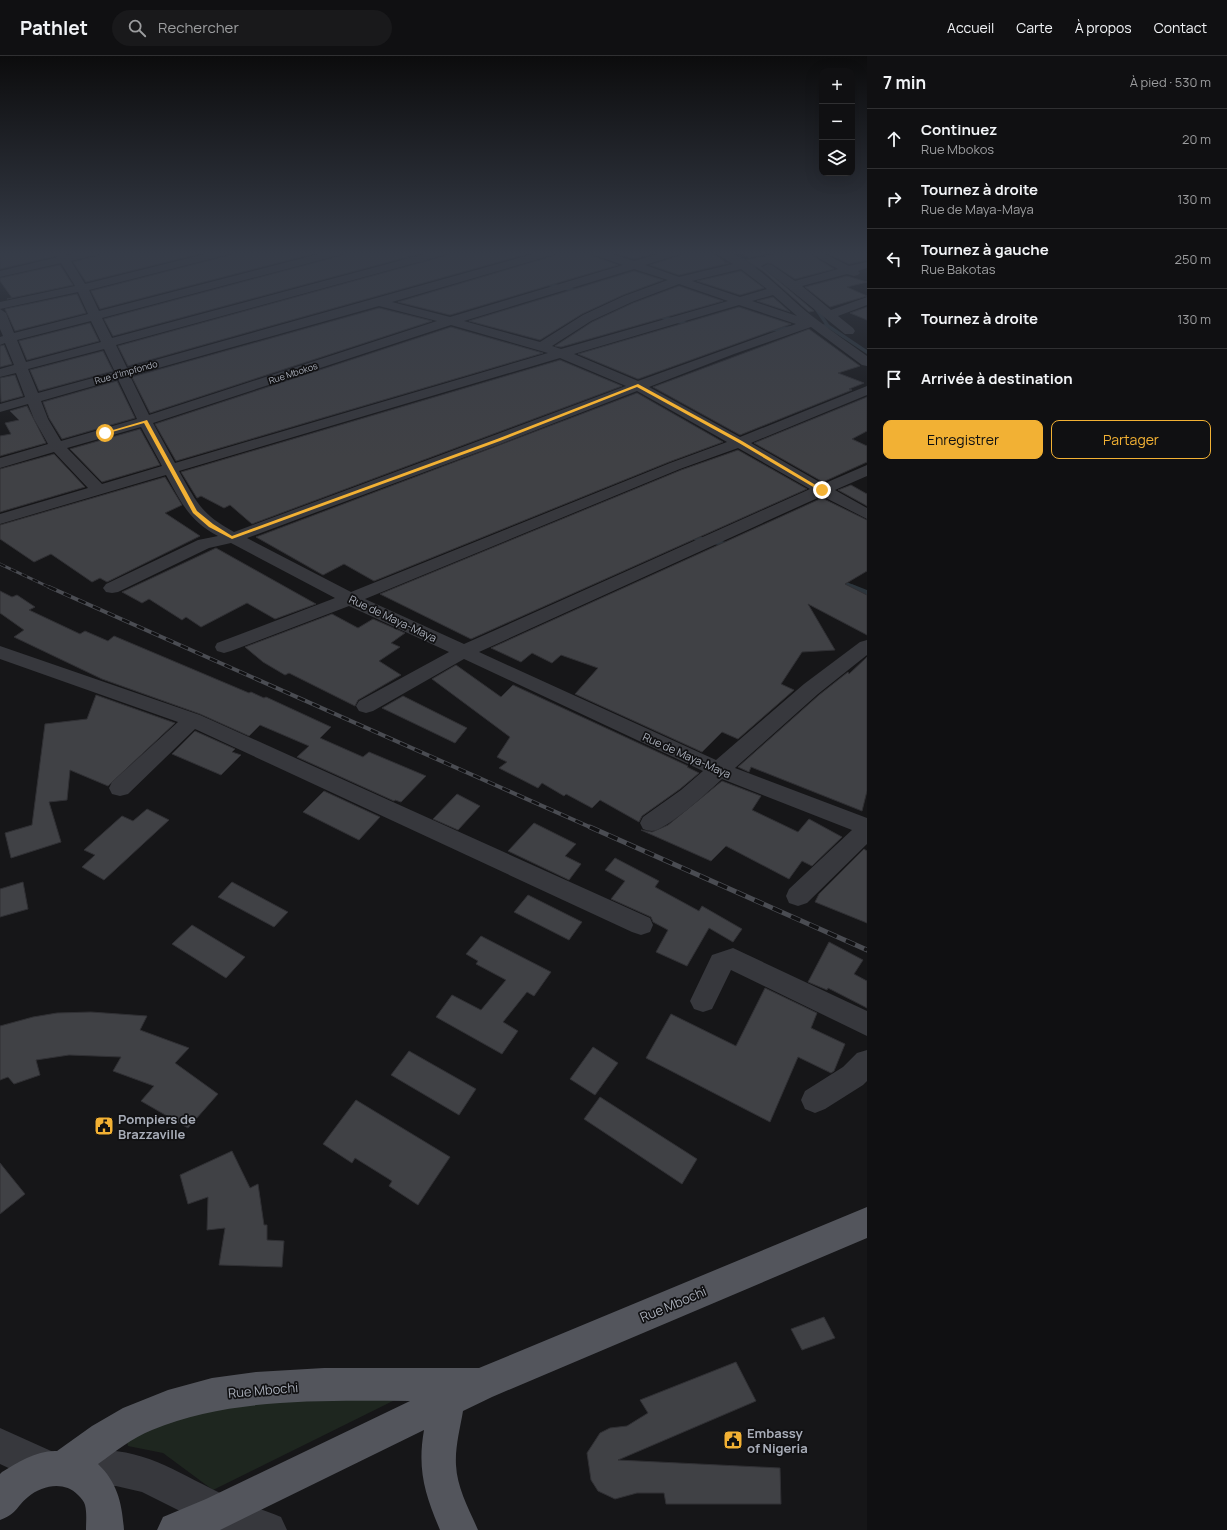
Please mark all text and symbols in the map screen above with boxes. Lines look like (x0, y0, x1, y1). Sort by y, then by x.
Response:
search box (112, 10, 392, 46)
text: Pathlet (20, 15, 88, 41)
icon: search (126, 17, 148, 39)
text: Rechercher (158, 17, 239, 38)
text: Accueil (947, 18, 994, 37)
text: Carte (1016, 18, 1053, 37)
text: À propos (1075, 18, 1132, 37)
text: Contact (1154, 18, 1207, 37)
map controls (819, 68, 855, 176)
button: + (819, 68, 855, 104)
text: 7 min (883, 71, 926, 94)
text: À pied · 530 m (1130, 73, 1211, 91)
button: − (819, 104, 855, 140)
text: Continuez (921, 119, 997, 140)
icon: ahead (883, 128, 905, 150)
text: 20 m (1182, 130, 1211, 148)
button: layers (819, 140, 855, 176)
text: Rue Mbokos (921, 140, 994, 158)
text: Tournez à droite (921, 179, 1038, 200)
icon: right (883, 188, 905, 210)
text: 130 m (1177, 190, 1211, 208)
text: Rue de Maya-Maya (921, 200, 1034, 218)
text: Tournez à gauche (921, 239, 1049, 260)
icon: left (883, 248, 905, 270)
text: 250 m (1175, 250, 1211, 268)
text: Rue Bakotas (921, 260, 996, 278)
icon: right (883, 308, 905, 330)
text: Tournez à droite (921, 308, 1038, 329)
text: 130 m (1177, 310, 1211, 328)
street label: Rue d'Impfondo (93, 357, 159, 387)
street label: Rue Mbokos (267, 359, 319, 387)
icon: arrive (883, 368, 905, 390)
text: Arrivée à destination (921, 368, 1073, 389)
button: Enregistrer (883, 420, 1043, 459)
button: Partager (1051, 420, 1211, 459)
route start (96, 424, 114, 442)
route end (813, 481, 831, 499)
street label: Rue de Maya-Maya (347, 591, 439, 645)
street label: Rue de Maya-Maya (640, 729, 734, 781)
place label: Pompiers de Brazzaville (118, 1110, 196, 1143)
public building icon: Pompiers de Brazzaville (93, 1115, 115, 1137)
street label: Rue Mbochi (637, 1282, 709, 1326)
street label: Rue Mbochi (227, 1378, 299, 1402)
place label: Embassy of Nigeria (747, 1424, 808, 1457)
public building icon: Embassy of Nigeria (722, 1429, 744, 1451)

